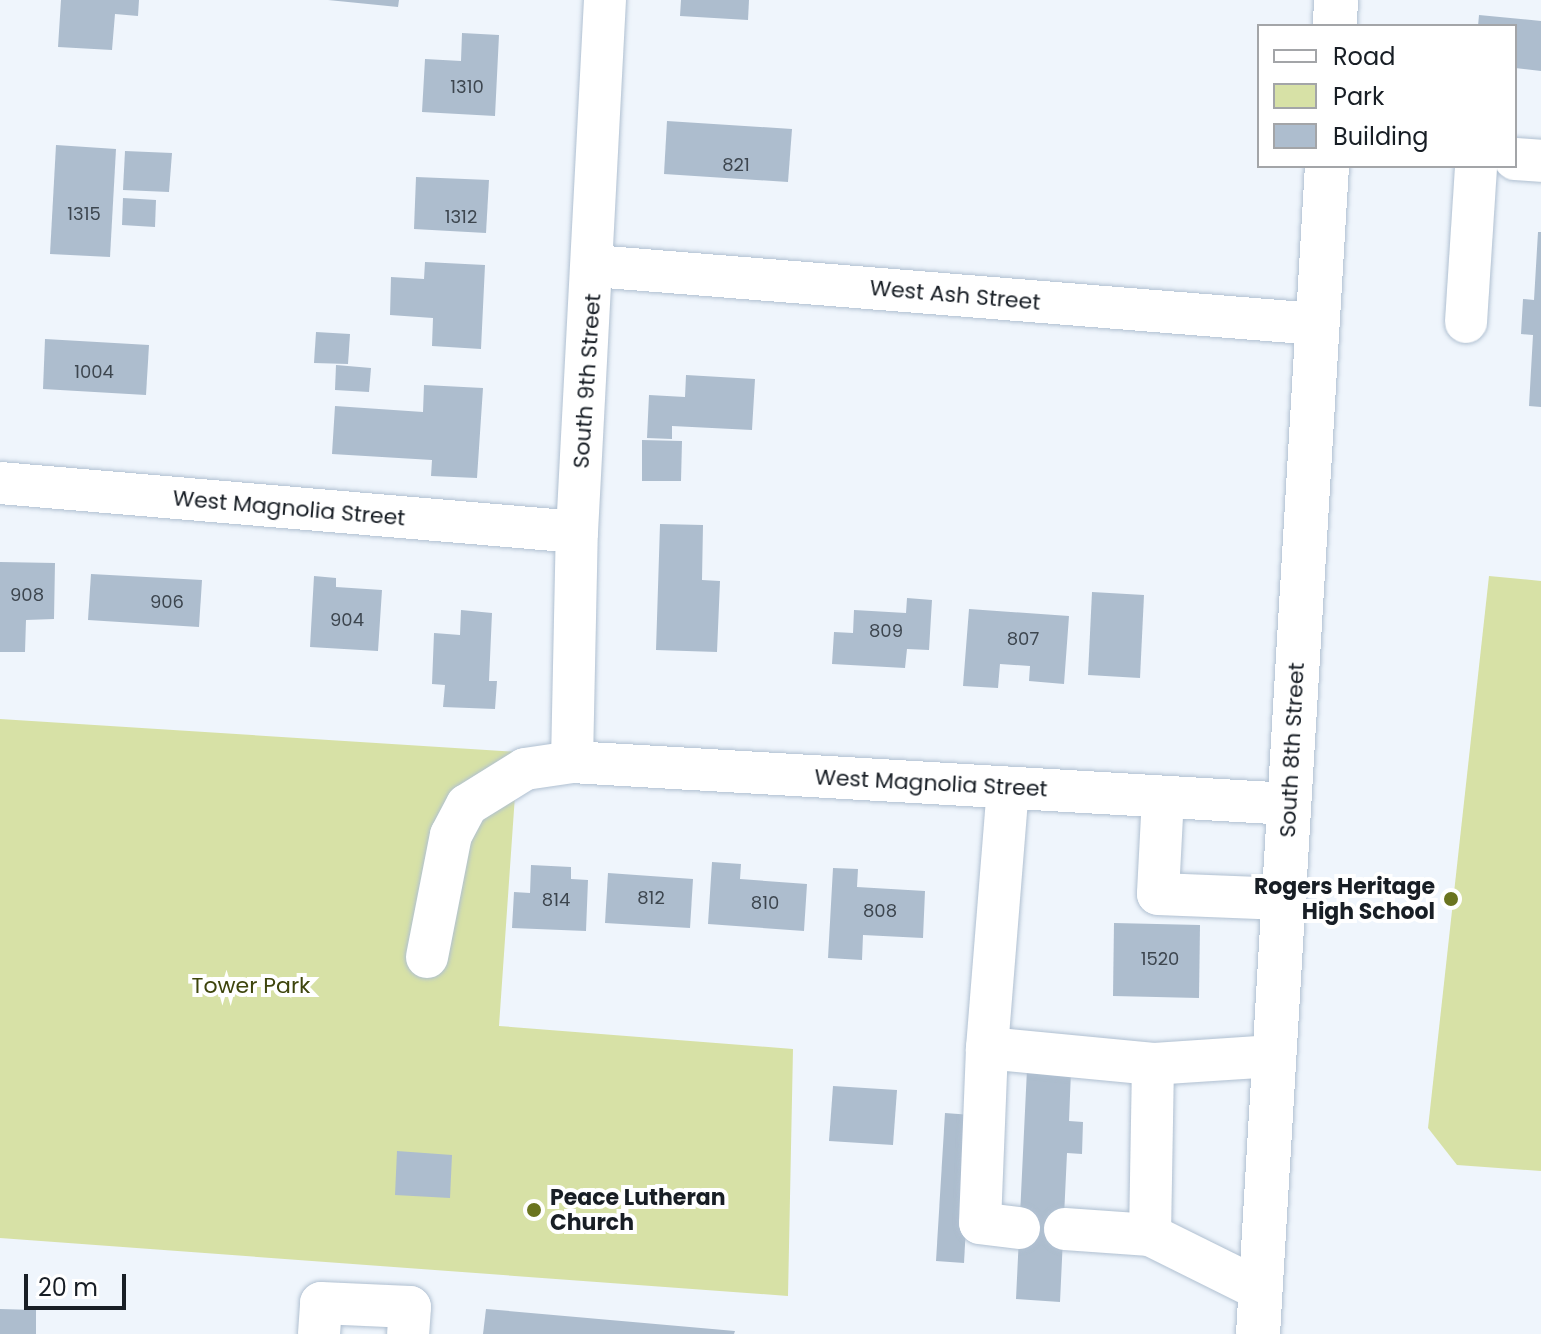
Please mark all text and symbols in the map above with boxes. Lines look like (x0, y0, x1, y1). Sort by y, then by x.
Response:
legend (1257, 24, 1517, 168)
text: Road (1333, 40, 1395, 73)
house number: 1310 (450, 76, 484, 98)
text: Park (1333, 80, 1384, 113)
text: Building (1333, 120, 1429, 153)
house number: 821 (722, 154, 750, 176)
house number: 1315 (67, 203, 101, 225)
house number: 1312 (445, 206, 477, 228)
street label: West Ash Street (869, 274, 1041, 316)
street label: South 9th Street (568, 293, 606, 469)
house number: 1004 (74, 361, 114, 383)
street label: West Magnolia Street (172, 485, 406, 531)
house number: 908 (10, 584, 44, 606)
house number: 906 (150, 591, 184, 613)
house number: 904 (330, 609, 364, 631)
house number: 809 (869, 620, 903, 642)
house number: 807 (1007, 628, 1039, 650)
street label: South 8th Street (1274, 662, 1310, 838)
street label: West Magnolia Street (814, 764, 1048, 802)
place label: Rogers Heritage High School (1254, 873, 1435, 924)
house number: 812 (637, 887, 665, 909)
house number: 814 (542, 889, 570, 911)
marker: Rogers Heritage High School (1442, 890, 1460, 908)
house number: 810 (751, 892, 779, 914)
house number: 808 (863, 900, 897, 922)
house number: 1520 (1141, 948, 1179, 970)
park label: Tower Park (192, 973, 310, 999)
place label: Peace Lutheran Church (550, 1184, 726, 1236)
marker: Peace Lutheran Church (525, 1201, 543, 1219)
scale bar (28, 1258, 130, 1308)
text: 20 m (38, 1271, 98, 1304)

